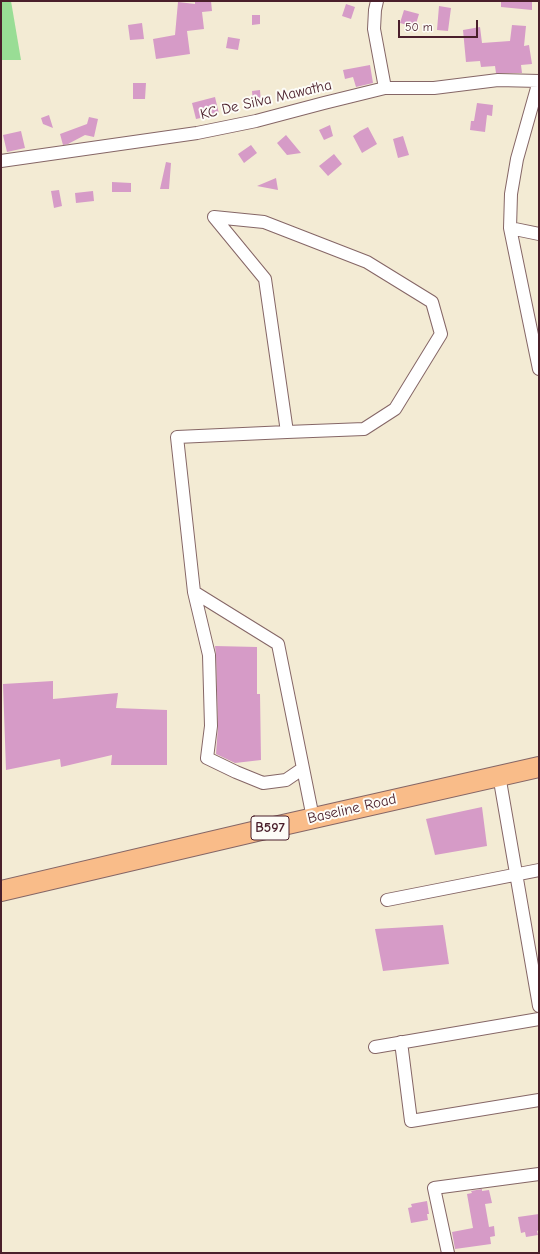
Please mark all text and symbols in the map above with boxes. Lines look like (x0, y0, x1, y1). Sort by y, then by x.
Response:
scale bar (400, 12, 480, 38)
text: 50 m (405, 20, 433, 34)
street label: KC De Silva Mawatha (198, 76, 334, 124)
street label: Baseline Road (306, 790, 398, 828)
road number: B597 (251, 816, 289, 840)

